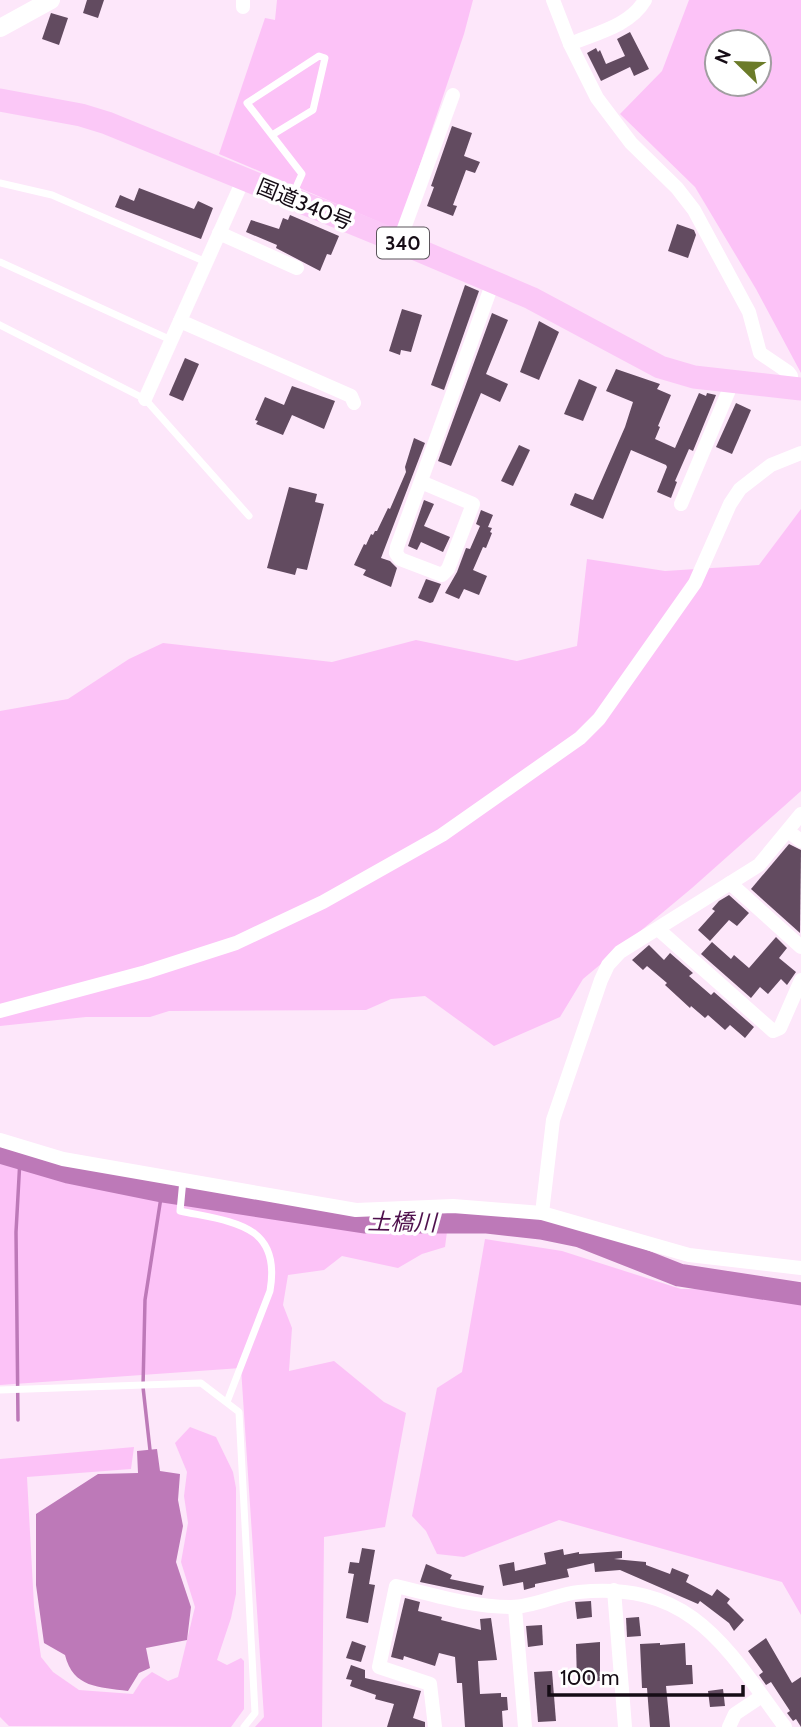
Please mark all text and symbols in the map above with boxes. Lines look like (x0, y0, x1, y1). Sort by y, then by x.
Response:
north arrow (703, 28, 773, 98)
text: N (710, 46, 736, 67)
street label: 国道340号 (253, 173, 357, 235)
road number: 340 (377, 228, 429, 258)
water label: 土橋川 (367, 1207, 440, 1237)
scale bar (549, 1654, 743, 1698)
text: 100 m (560, 1665, 619, 1690)

